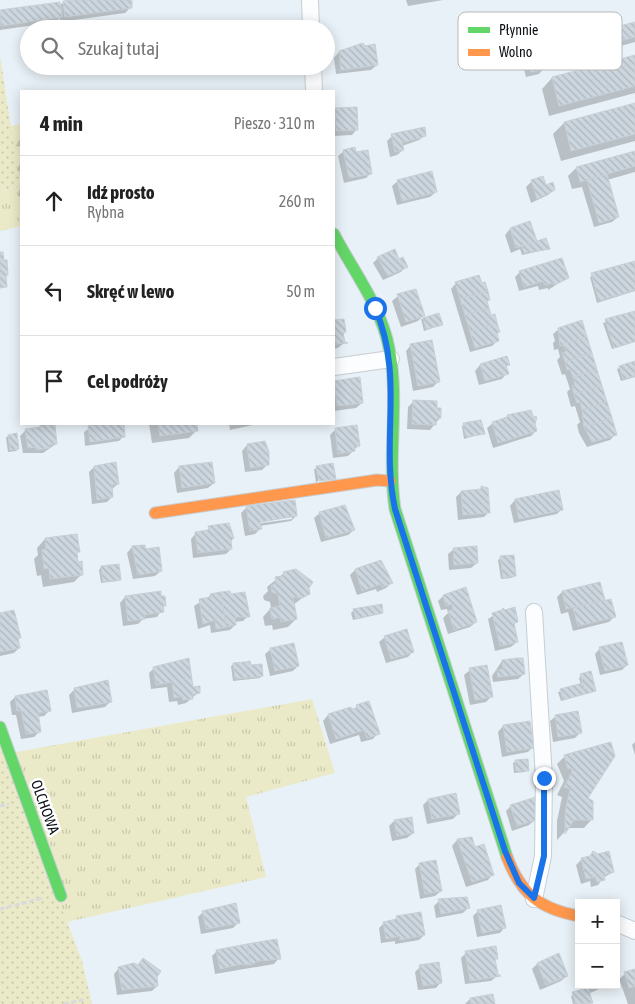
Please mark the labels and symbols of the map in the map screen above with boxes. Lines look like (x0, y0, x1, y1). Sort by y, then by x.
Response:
legend (458, 12, 622, 70)
text: Płynnie (499, 22, 538, 38)
text: Wolno (499, 44, 532, 60)
route start (364, 297, 387, 320)
route end (533, 767, 556, 790)
street label: OLCHOWA (28, 777, 63, 837)

